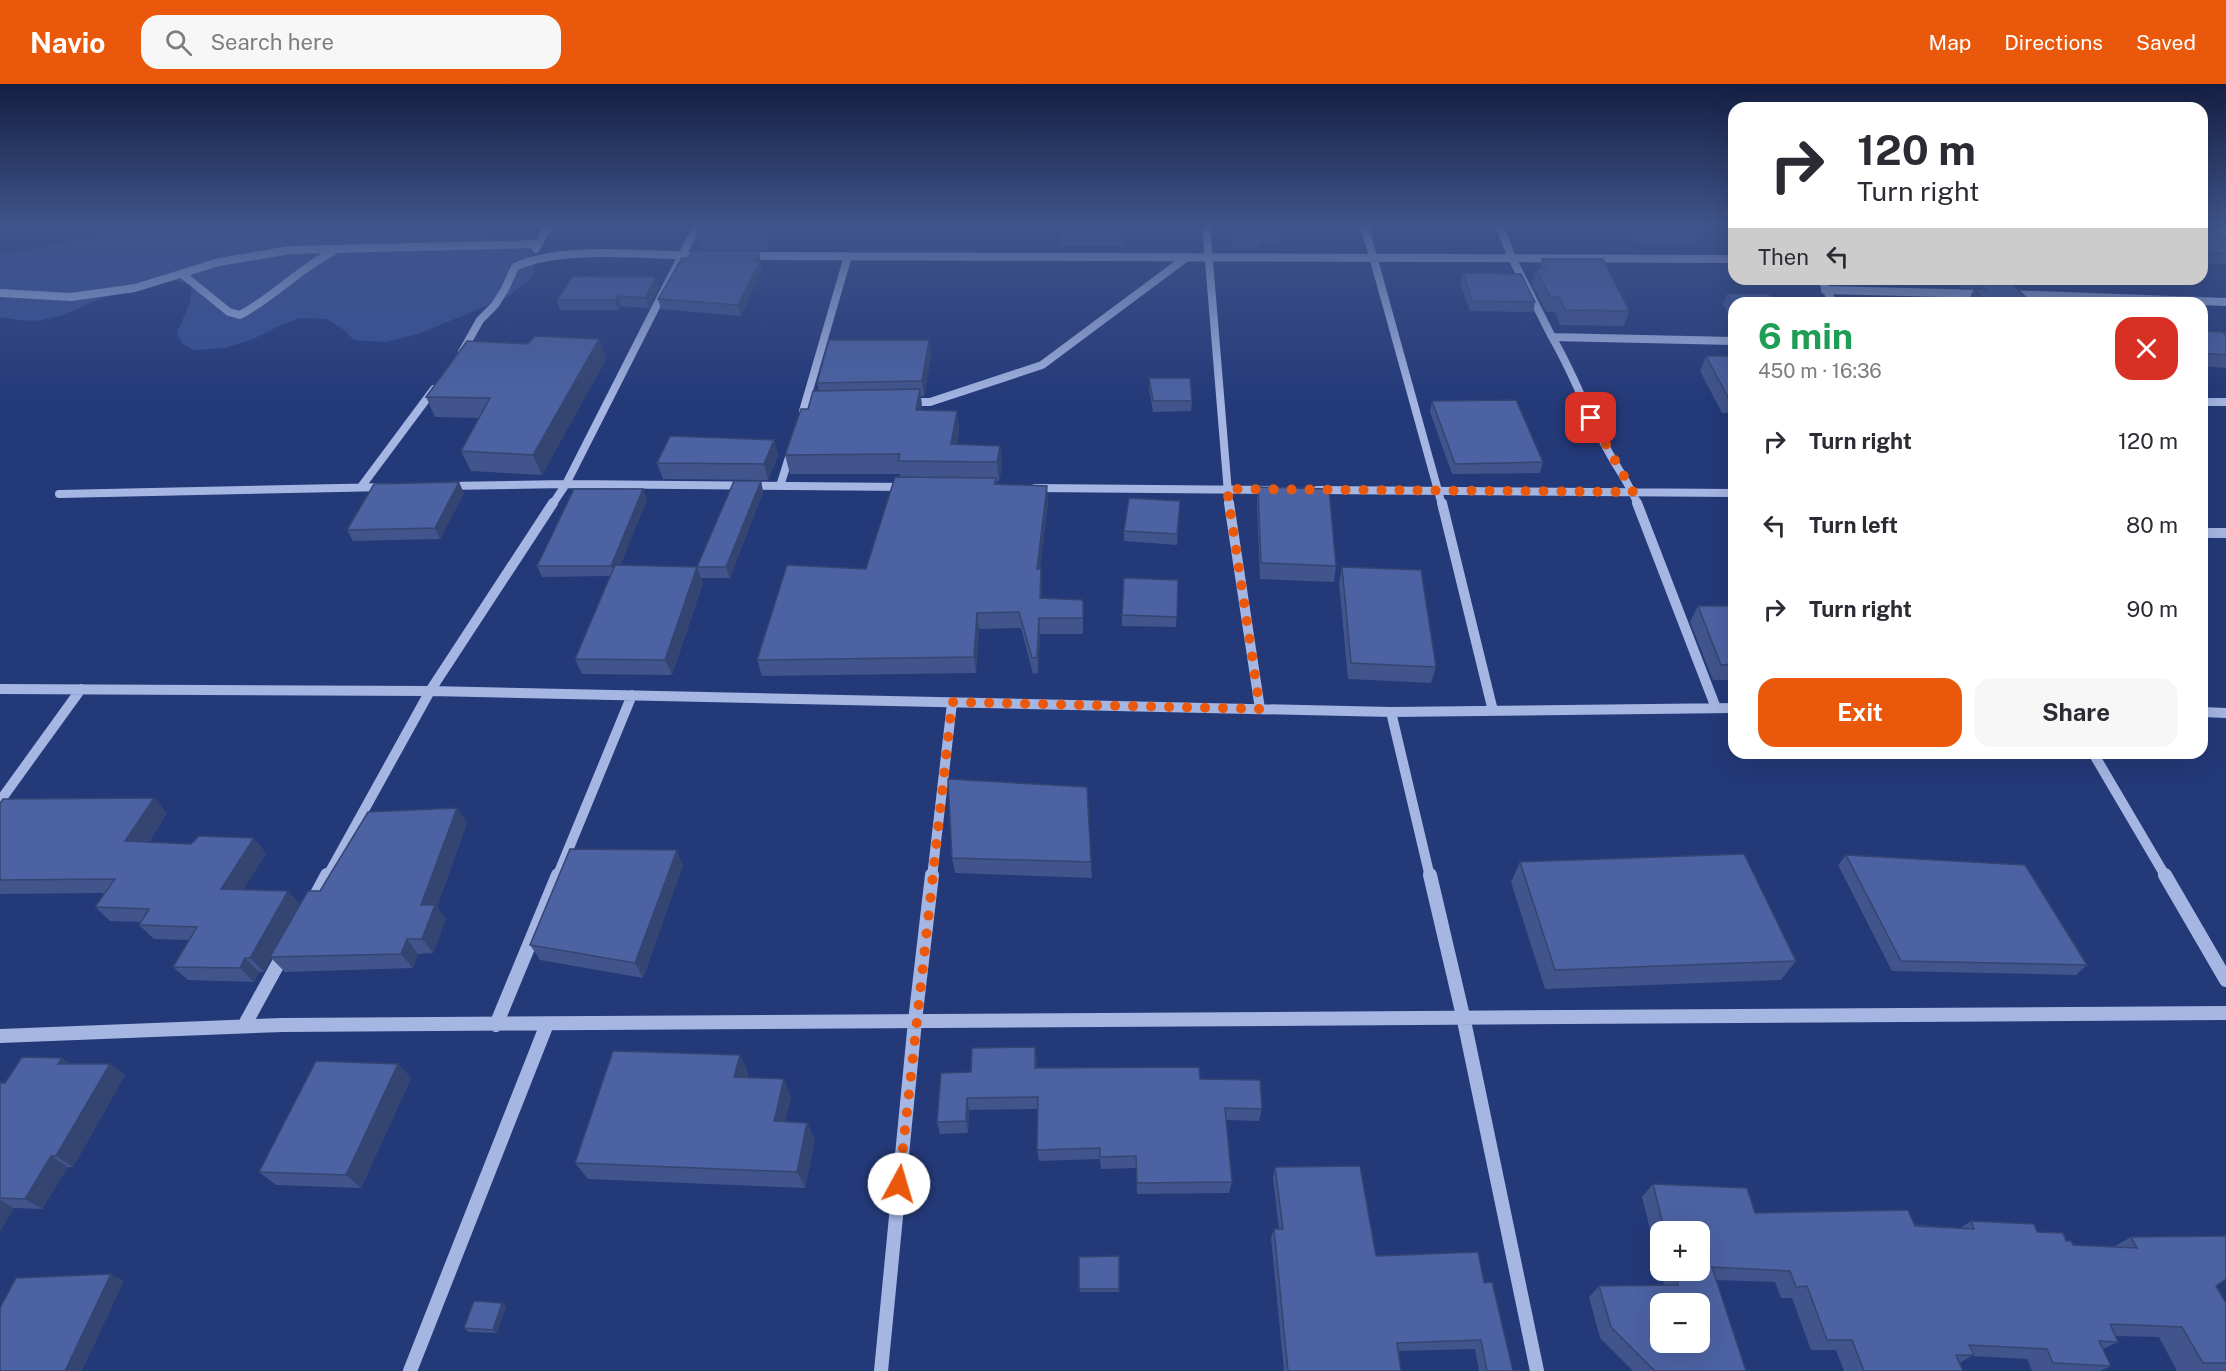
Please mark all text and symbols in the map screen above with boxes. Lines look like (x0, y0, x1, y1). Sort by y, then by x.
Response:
search box (141, 15, 561, 69)
text: Navio (30, 26, 105, 59)
icon: search (162, 26, 195, 59)
text: Search here (210, 29, 334, 55)
text: Map (1929, 30, 1971, 55)
text: Directions (2004, 30, 2103, 55)
text: Saved (2136, 30, 2196, 55)
text: 120 m (1857, 125, 1976, 174)
icon: right (1758, 126, 1836, 204)
text: Turn right (1857, 175, 1980, 207)
icon: left (1821, 240, 1854, 273)
text: Then (1758, 244, 1809, 270)
text: 6 min (1758, 315, 1853, 357)
button: close (2115, 317, 2178, 380)
text: 450 m · 16:36 (1758, 359, 1882, 383)
pin (1565, 392, 1616, 443)
icon: arrive (1574, 401, 1607, 434)
icon: right (1758, 425, 1791, 458)
text: Turn right (1809, 428, 1912, 454)
text: 120 m (2118, 428, 2178, 454)
icon: left (1758, 509, 1791, 542)
text: Turn left (1809, 512, 1898, 538)
text: 80 m (2126, 512, 2178, 538)
icon: right (1758, 593, 1791, 626)
text: Turn right (1809, 596, 1912, 622)
text: 90 m (2127, 596, 2178, 622)
button: Exit (1758, 678, 1962, 747)
button: Share (1974, 678, 2178, 747)
position arrow (867, 1152, 931, 1216)
map controls (1650, 1221, 1710, 1353)
button: + (1650, 1221, 1710, 1281)
button: − (1650, 1293, 1710, 1353)

